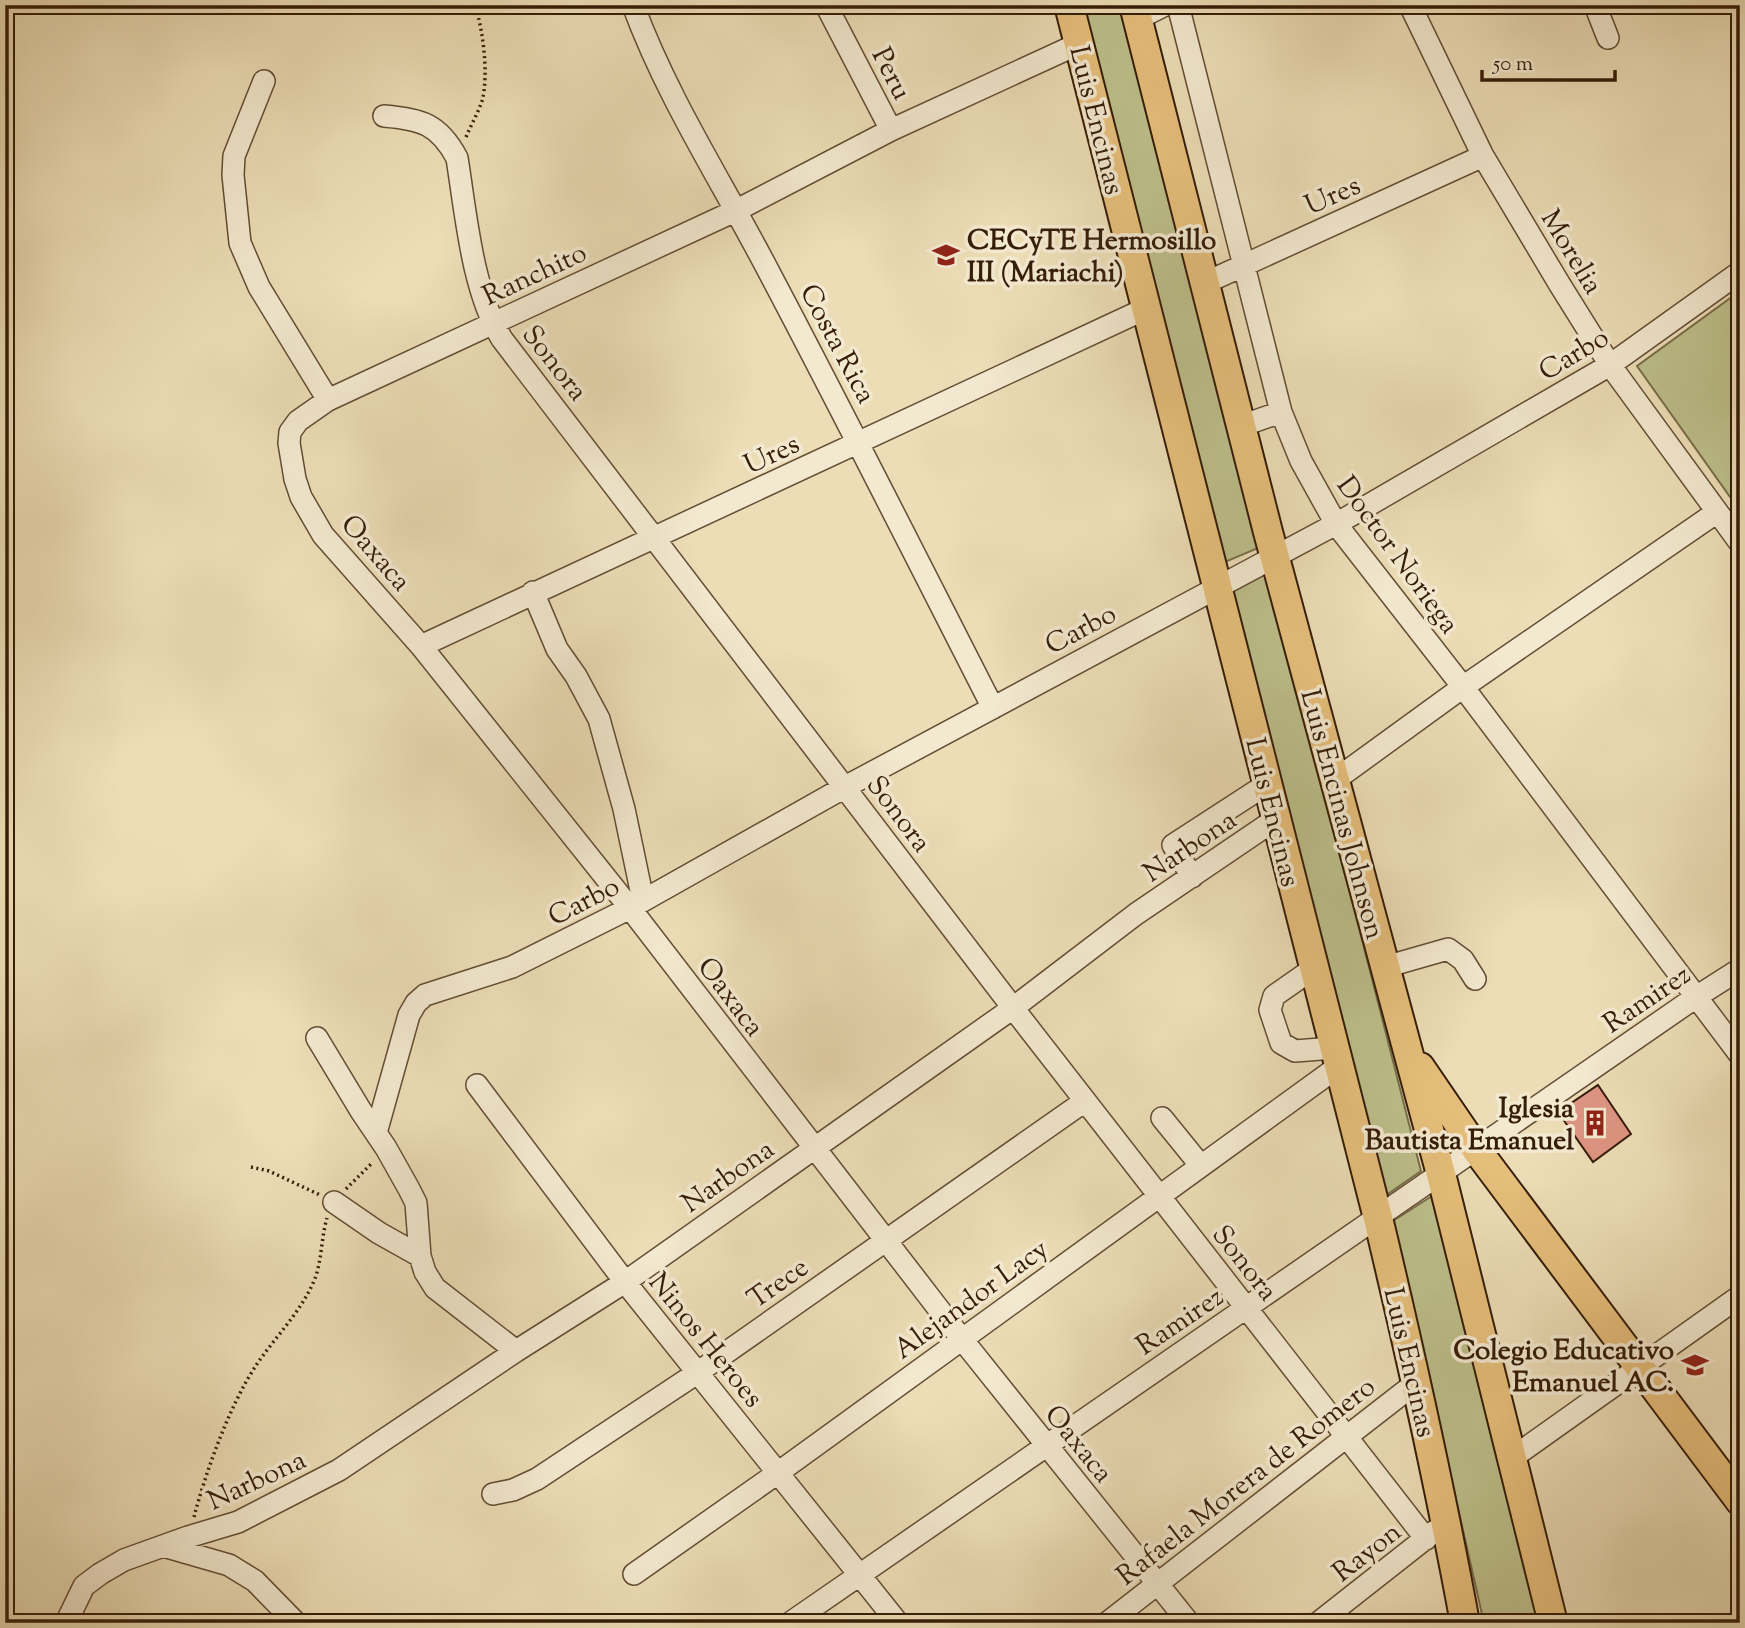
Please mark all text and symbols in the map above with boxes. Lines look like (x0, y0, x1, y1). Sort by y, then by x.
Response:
scale bar (1482, 38, 1616, 82)
street label: Peru (860, 41, 920, 108)
street label: Luis Encinas (1057, 42, 1133, 199)
text: 50 m (1492, 50, 1533, 80)
street label: Ures (1299, 167, 1368, 227)
street label: Morelia (1529, 203, 1611, 303)
place label: CECyTE Hermosillo III (Mariachi) (967, 222, 1216, 294)
street label: Ranchito (477, 234, 594, 317)
school or university icon: CECyTE Hermosillo III (Mariachi) (931, 240, 961, 270)
street label: Costa Rica (788, 278, 885, 411)
street label: Sonora (511, 317, 596, 411)
street label: Carbo (1532, 319, 1617, 392)
street label: Ures (738, 425, 807, 486)
street label: Doctor Noriega (1326, 469, 1468, 643)
street label: Oaxaca (330, 507, 419, 601)
street label: Carbo (1039, 595, 1124, 666)
street label: Luis Encinas Johnson (1288, 685, 1394, 944)
street label: Luis Encinas (1233, 734, 1309, 891)
street label: Sonora (855, 768, 940, 862)
street label: Narbona (1136, 801, 1245, 893)
street label: Carbo (542, 868, 627, 938)
street label: Oaxaca (686, 950, 773, 1046)
street label: Ramirez (1596, 956, 1700, 1045)
place label: Iglesia Bautista Emanuel (1365, 1090, 1574, 1162)
building icon: Iglesia Bautista Emanuel (1580, 1108, 1610, 1138)
street label: Narbona (674, 1131, 783, 1224)
street label: Sonora (1201, 1217, 1286, 1311)
street label: Alejandor Lacy (886, 1231, 1057, 1370)
street label: Trece (740, 1249, 817, 1320)
street label: Ninos Heroes (638, 1265, 772, 1417)
street label: Ramirez (1129, 1278, 1233, 1367)
street label: Luis Encinas (1371, 1284, 1445, 1441)
place label: Colegio Educativo Emanuel AC. (1453, 1332, 1674, 1404)
school or university icon: Colegio Educativo Emanuel AC. (1680, 1350, 1710, 1380)
street label: Rafaela Morera de Romero (1109, 1368, 1385, 1596)
street label: Oaxaca (1034, 1397, 1122, 1493)
street label: Narbona (201, 1441, 313, 1522)
street label: Rayon (1325, 1514, 1411, 1593)

